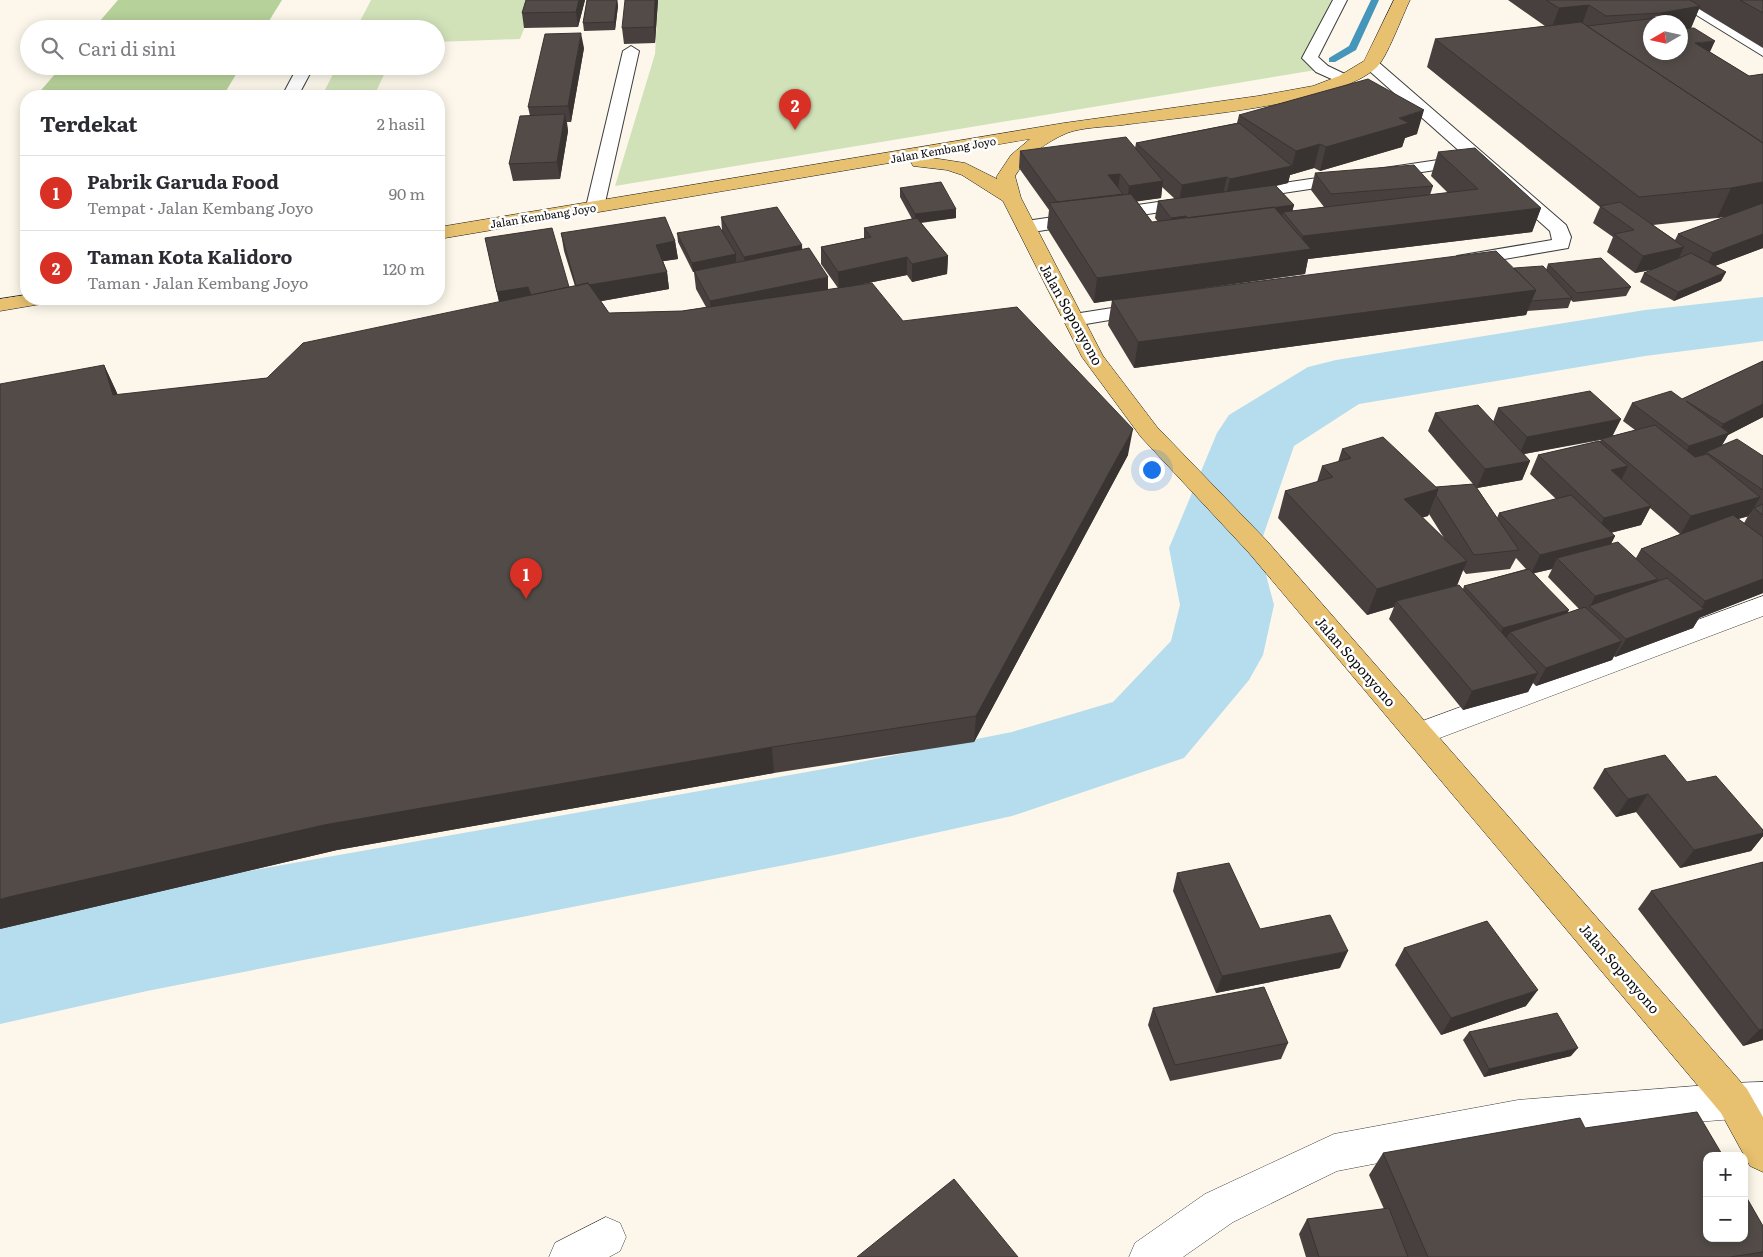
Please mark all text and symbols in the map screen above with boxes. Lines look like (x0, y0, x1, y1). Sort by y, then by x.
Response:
north arrow (1643, 15, 1688, 60)
search box (20, 20, 445, 75)
icon: search (38, 34, 66, 62)
text: Cari di sini (78, 34, 176, 62)
pin: 2 (779, 89, 811, 130)
text: Terdekat (40, 107, 138, 138)
text: 2 hasil (377, 111, 425, 135)
street label: Jalan Kembang Joyo (889, 132, 997, 166)
text: Pabrik Garuda Food (87, 167, 279, 195)
text: 1 (53, 181, 59, 205)
text: 90 m (389, 181, 425, 205)
text: Tempat · Jalan Kembang Joyo (87, 195, 313, 219)
street label: Jalan Kembang Joyo (489, 199, 597, 231)
text: Taman Kota Kalidoro (87, 242, 292, 270)
text: 2 (52, 256, 60, 280)
text: 120 m (382, 256, 425, 280)
street label: Jalan Soponyono (1036, 259, 1108, 369)
text: Taman · Jalan Kembang Joyo (87, 270, 308, 294)
your location (1139, 457, 1165, 483)
pin: 1 (510, 558, 542, 599)
street label: Jalan Soponyono (1311, 612, 1401, 710)
street label: Jalan Soponyono (1575, 919, 1665, 1017)
map controls (1703, 1152, 1748, 1242)
button: + (1703, 1152, 1748, 1197)
button: − (1703, 1197, 1748, 1242)

